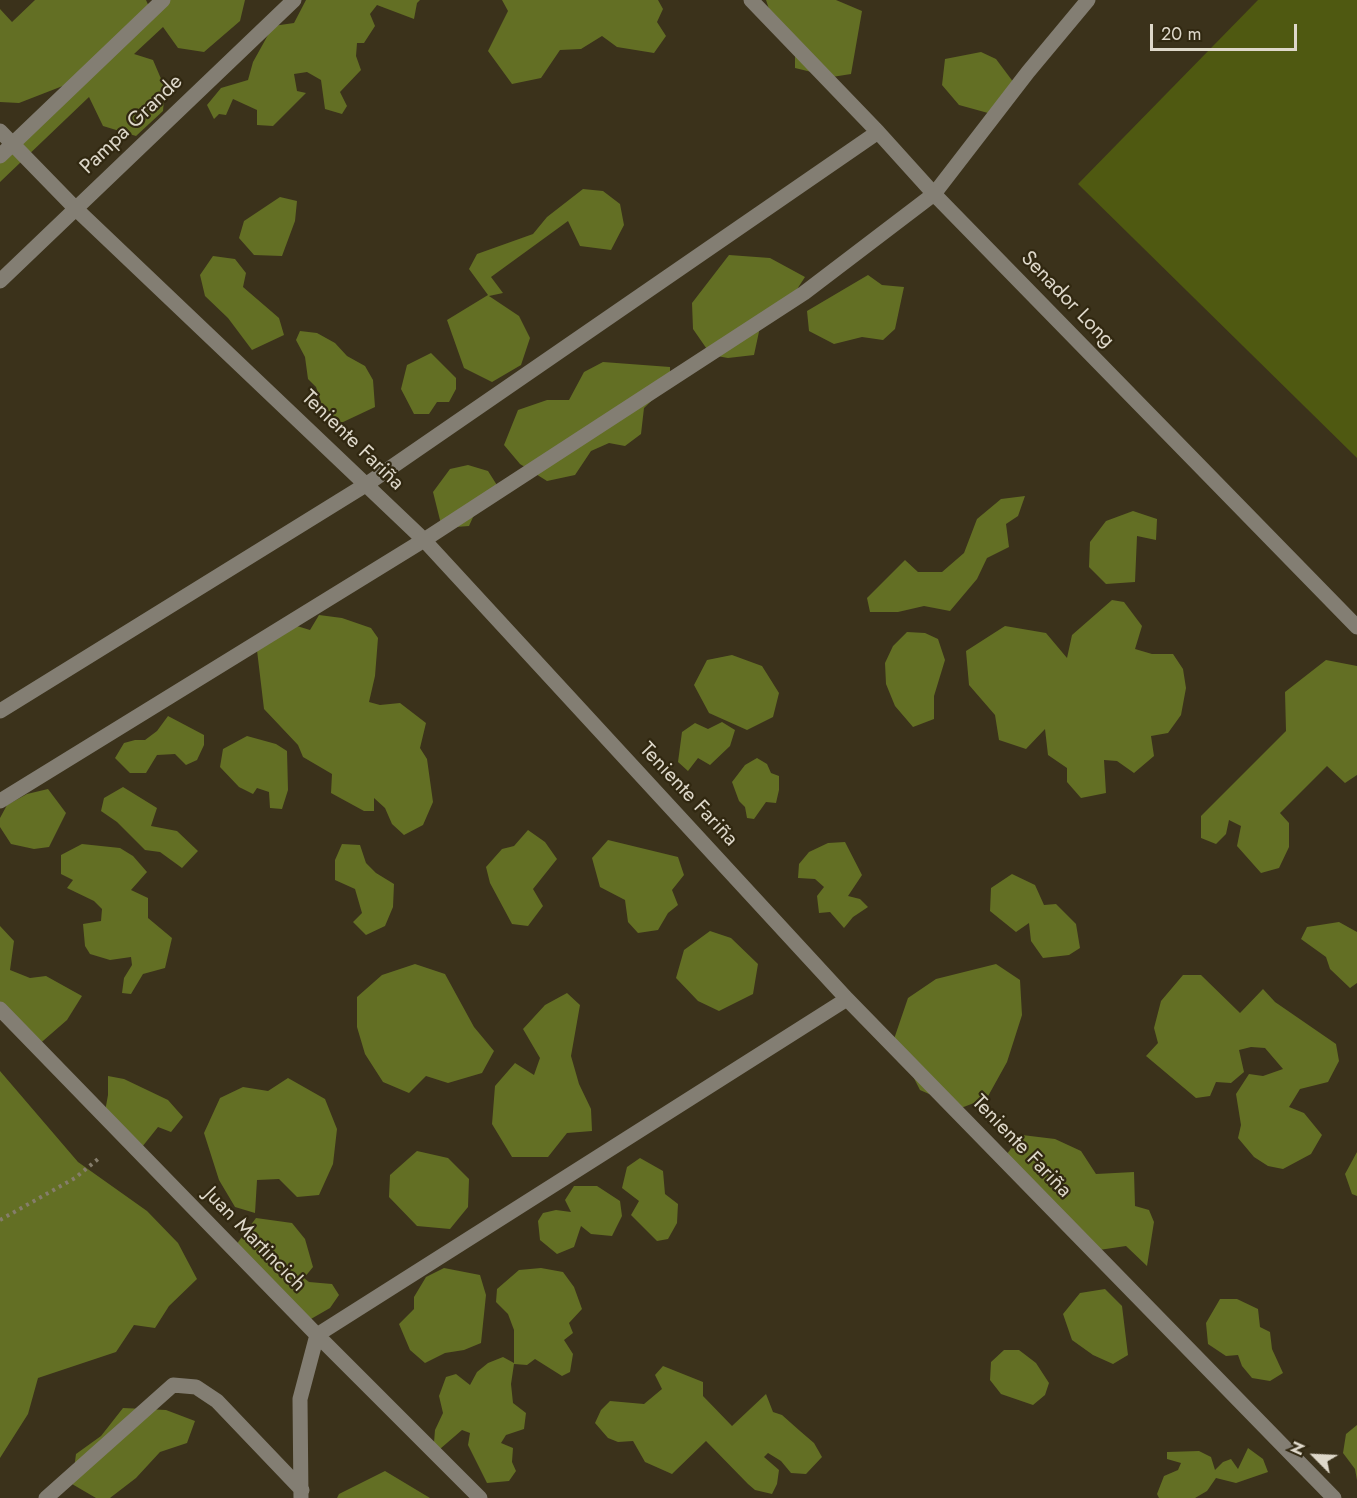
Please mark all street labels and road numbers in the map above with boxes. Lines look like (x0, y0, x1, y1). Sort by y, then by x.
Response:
street label: Pampa Grande (75, 70, 189, 180)
street label: Senador Long (1015, 247, 1119, 353)
street label: Teniente Fariña (296, 386, 408, 496)
street label: Teniente Fariña (634, 738, 742, 852)
street label: Teniente Fariña (966, 1091, 1076, 1203)
street label: Juan Martincich (198, 1182, 310, 1298)

